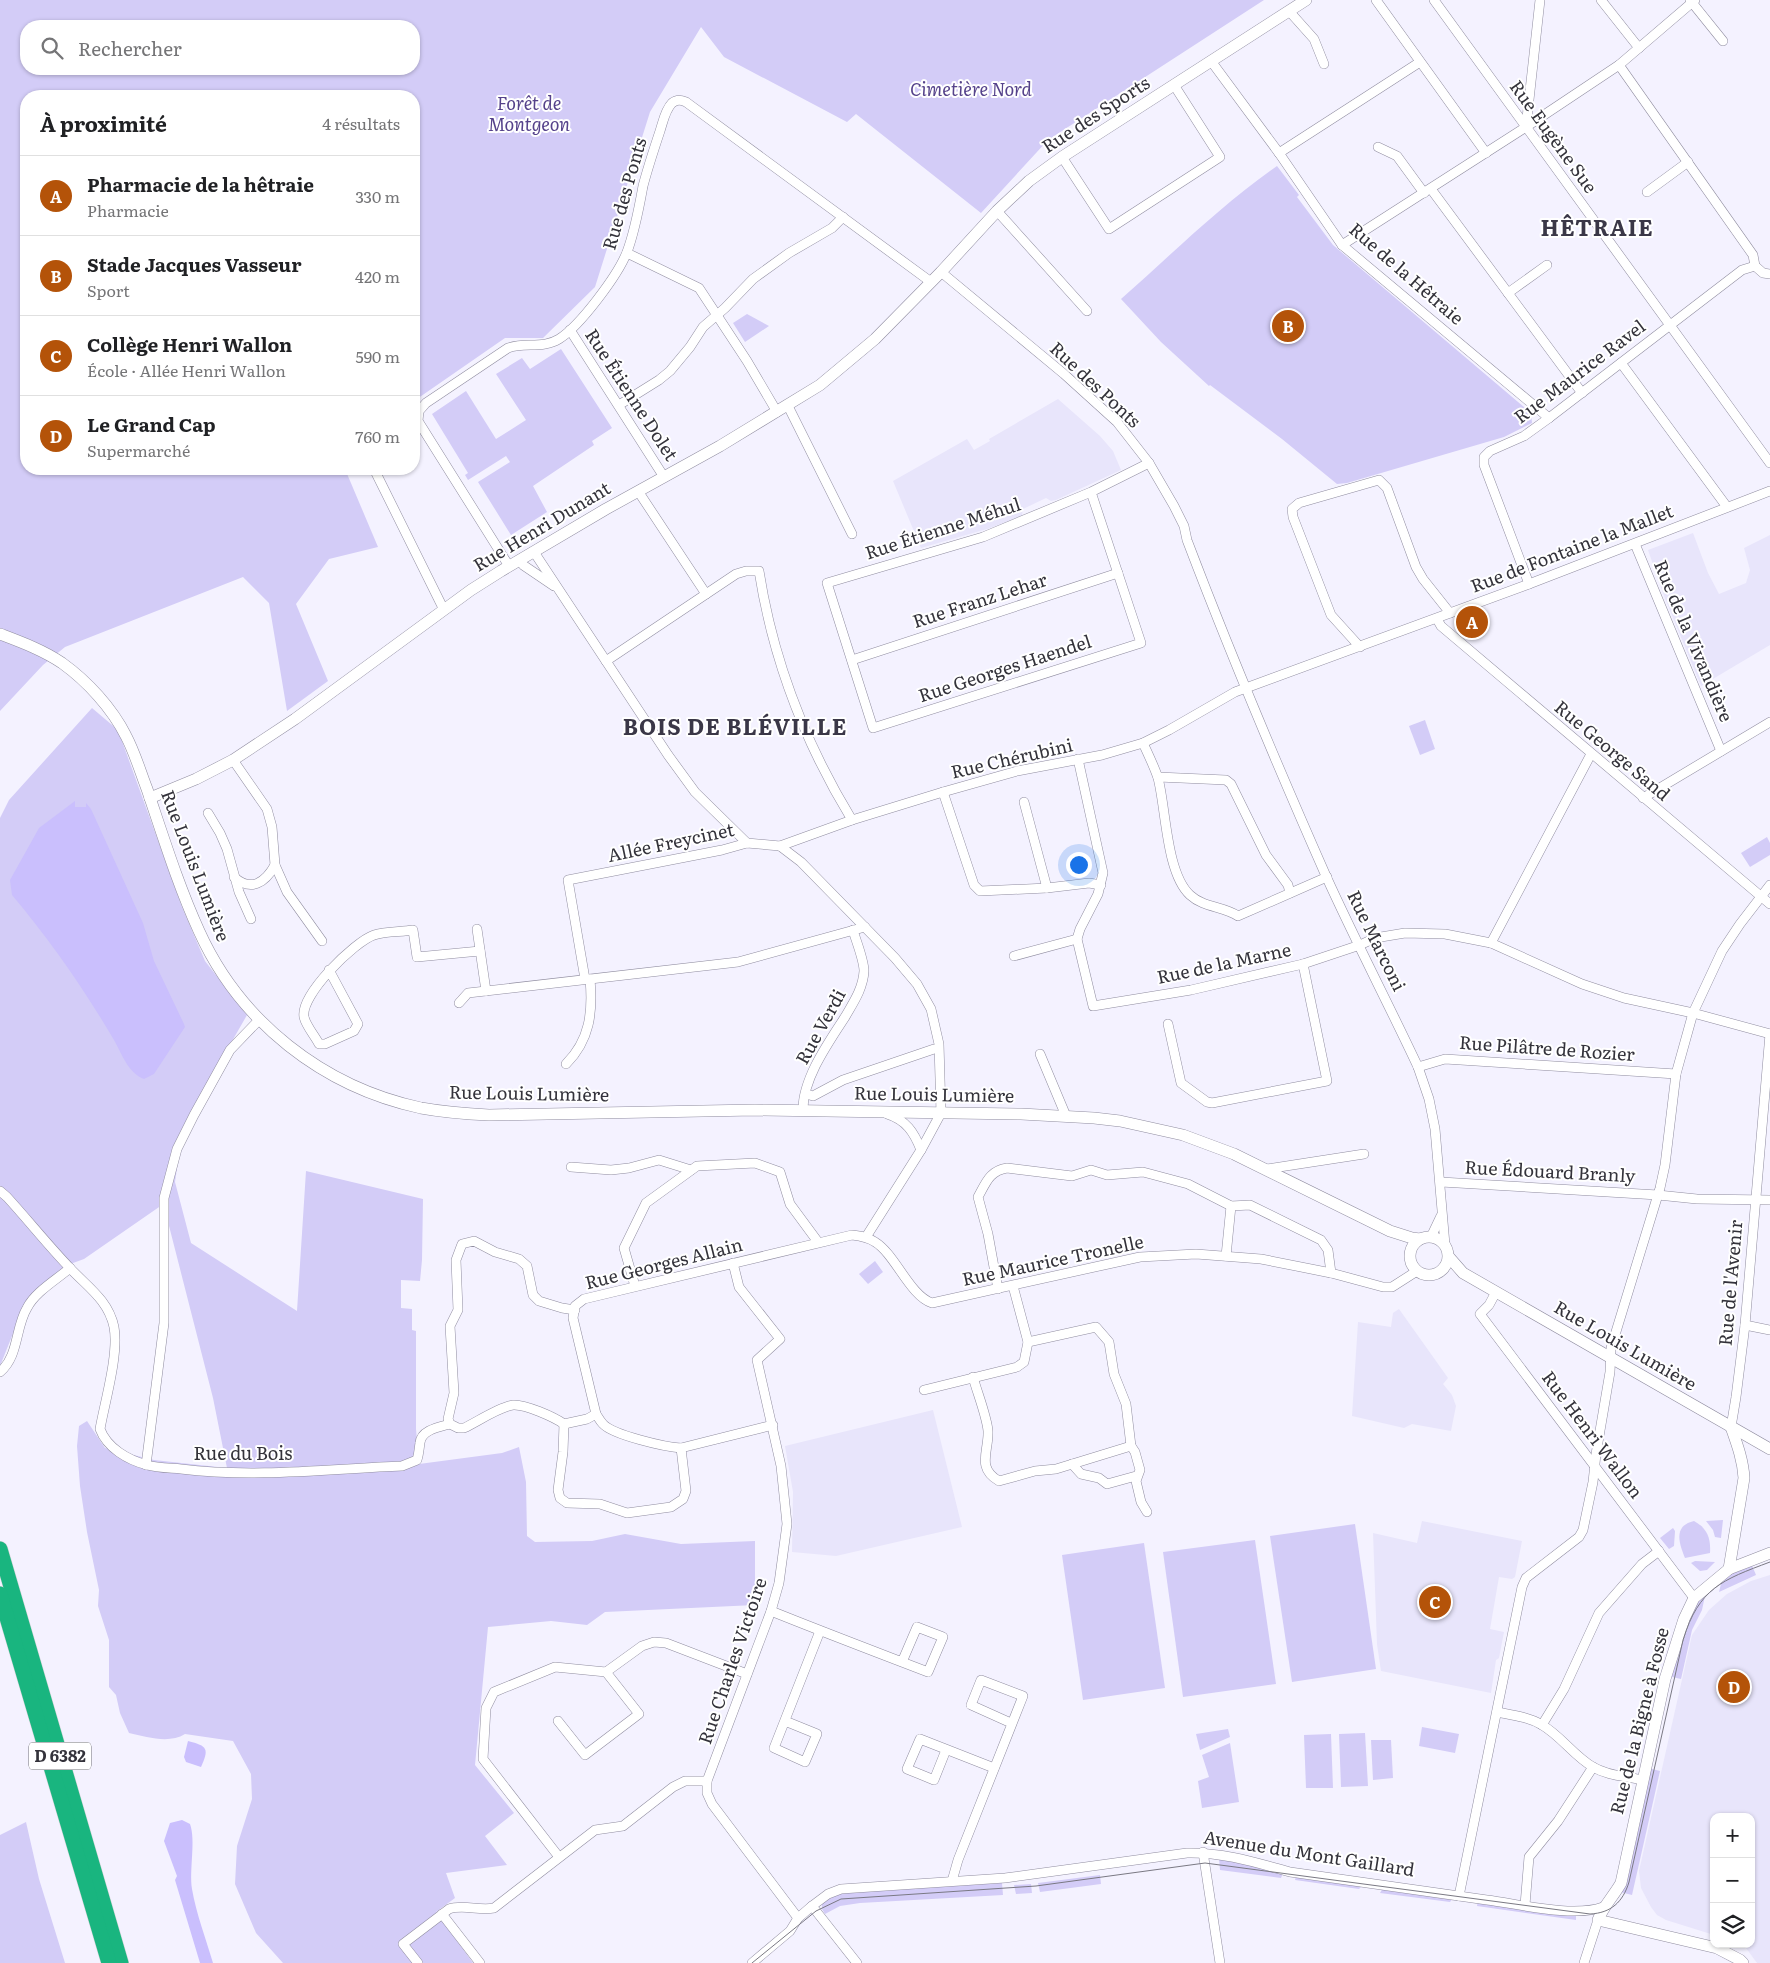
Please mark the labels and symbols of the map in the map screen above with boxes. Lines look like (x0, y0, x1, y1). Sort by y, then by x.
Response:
street label: Rue des Sports (1036, 69, 1155, 159)
street label: Rue Eugène Sue (1504, 74, 1605, 198)
park label: Cimetière Nord (910, 75, 1033, 102)
park label: Forêt de Montgeon (488, 89, 570, 137)
street label: Rue des Ponts (595, 134, 653, 253)
district label: HÊTRAIE (1540, 210, 1654, 243)
street label: Rue de la Hêtraie (1344, 215, 1470, 330)
pin: B (1272, 307, 1304, 345)
street label: Rue Maurice Ravel (1508, 312, 1650, 429)
street label: Rue Étienne Dolet (579, 323, 686, 466)
street label: Rue des Ponts (1044, 335, 1148, 433)
street label: Rue Henri Dunant (468, 474, 616, 577)
street label: Rue Étienne Méhul (861, 490, 1024, 566)
street label: Rue de Fontaine la Mallet (1466, 496, 1677, 599)
street label: Rue de la Vivandière (1648, 555, 1741, 726)
street label: Rue Franz Lehar (909, 565, 1051, 634)
pin: A (1456, 603, 1488, 641)
street label: Rue Georges Haendel (915, 627, 1095, 708)
street label: Rue George Sand (1549, 693, 1677, 806)
district label: BOIS DE BLÉVILLE (623, 709, 847, 742)
street label: Rue Chérubini (948, 730, 1075, 785)
street label: Rue Louis Lumière (155, 786, 238, 945)
street label: Allée Freycinet (605, 815, 737, 868)
your location (1066, 852, 1092, 878)
street label: Rue Marconi (1341, 885, 1413, 995)
street label: Rue de la Marne (1154, 935, 1293, 990)
street label: Rue Verdi (788, 984, 852, 1069)
street label: Rue Pilâtre de Rozier (1458, 1028, 1636, 1067)
street label: Rue Louis Lumière (449, 1078, 609, 1107)
street label: Rue Louis Lumière (854, 1079, 1014, 1108)
street label: Rue Édouard Branly (1464, 1153, 1637, 1188)
street label: Rue de l'Avenir (1711, 1218, 1749, 1347)
street label: Rue Maurice Tronelle (959, 1227, 1146, 1292)
street label: Rue Georges Allain (582, 1230, 745, 1295)
street label: Rue Louis Lumière (1550, 1293, 1702, 1397)
street label: Rue Henri Wallon (1536, 1365, 1650, 1504)
street label: Rue du Bois (194, 1439, 292, 1466)
street label: Rue Charles Victoire (690, 1574, 773, 1747)
pin: C (1419, 1583, 1451, 1621)
street label: Rue de la Bigne à Fosse (1602, 1624, 1675, 1817)
pin: D (1718, 1668, 1750, 1706)
road number: D 6382 (29, 1742, 91, 1770)
street label: Avenue du Mont Gaillard (1202, 1823, 1417, 1883)

